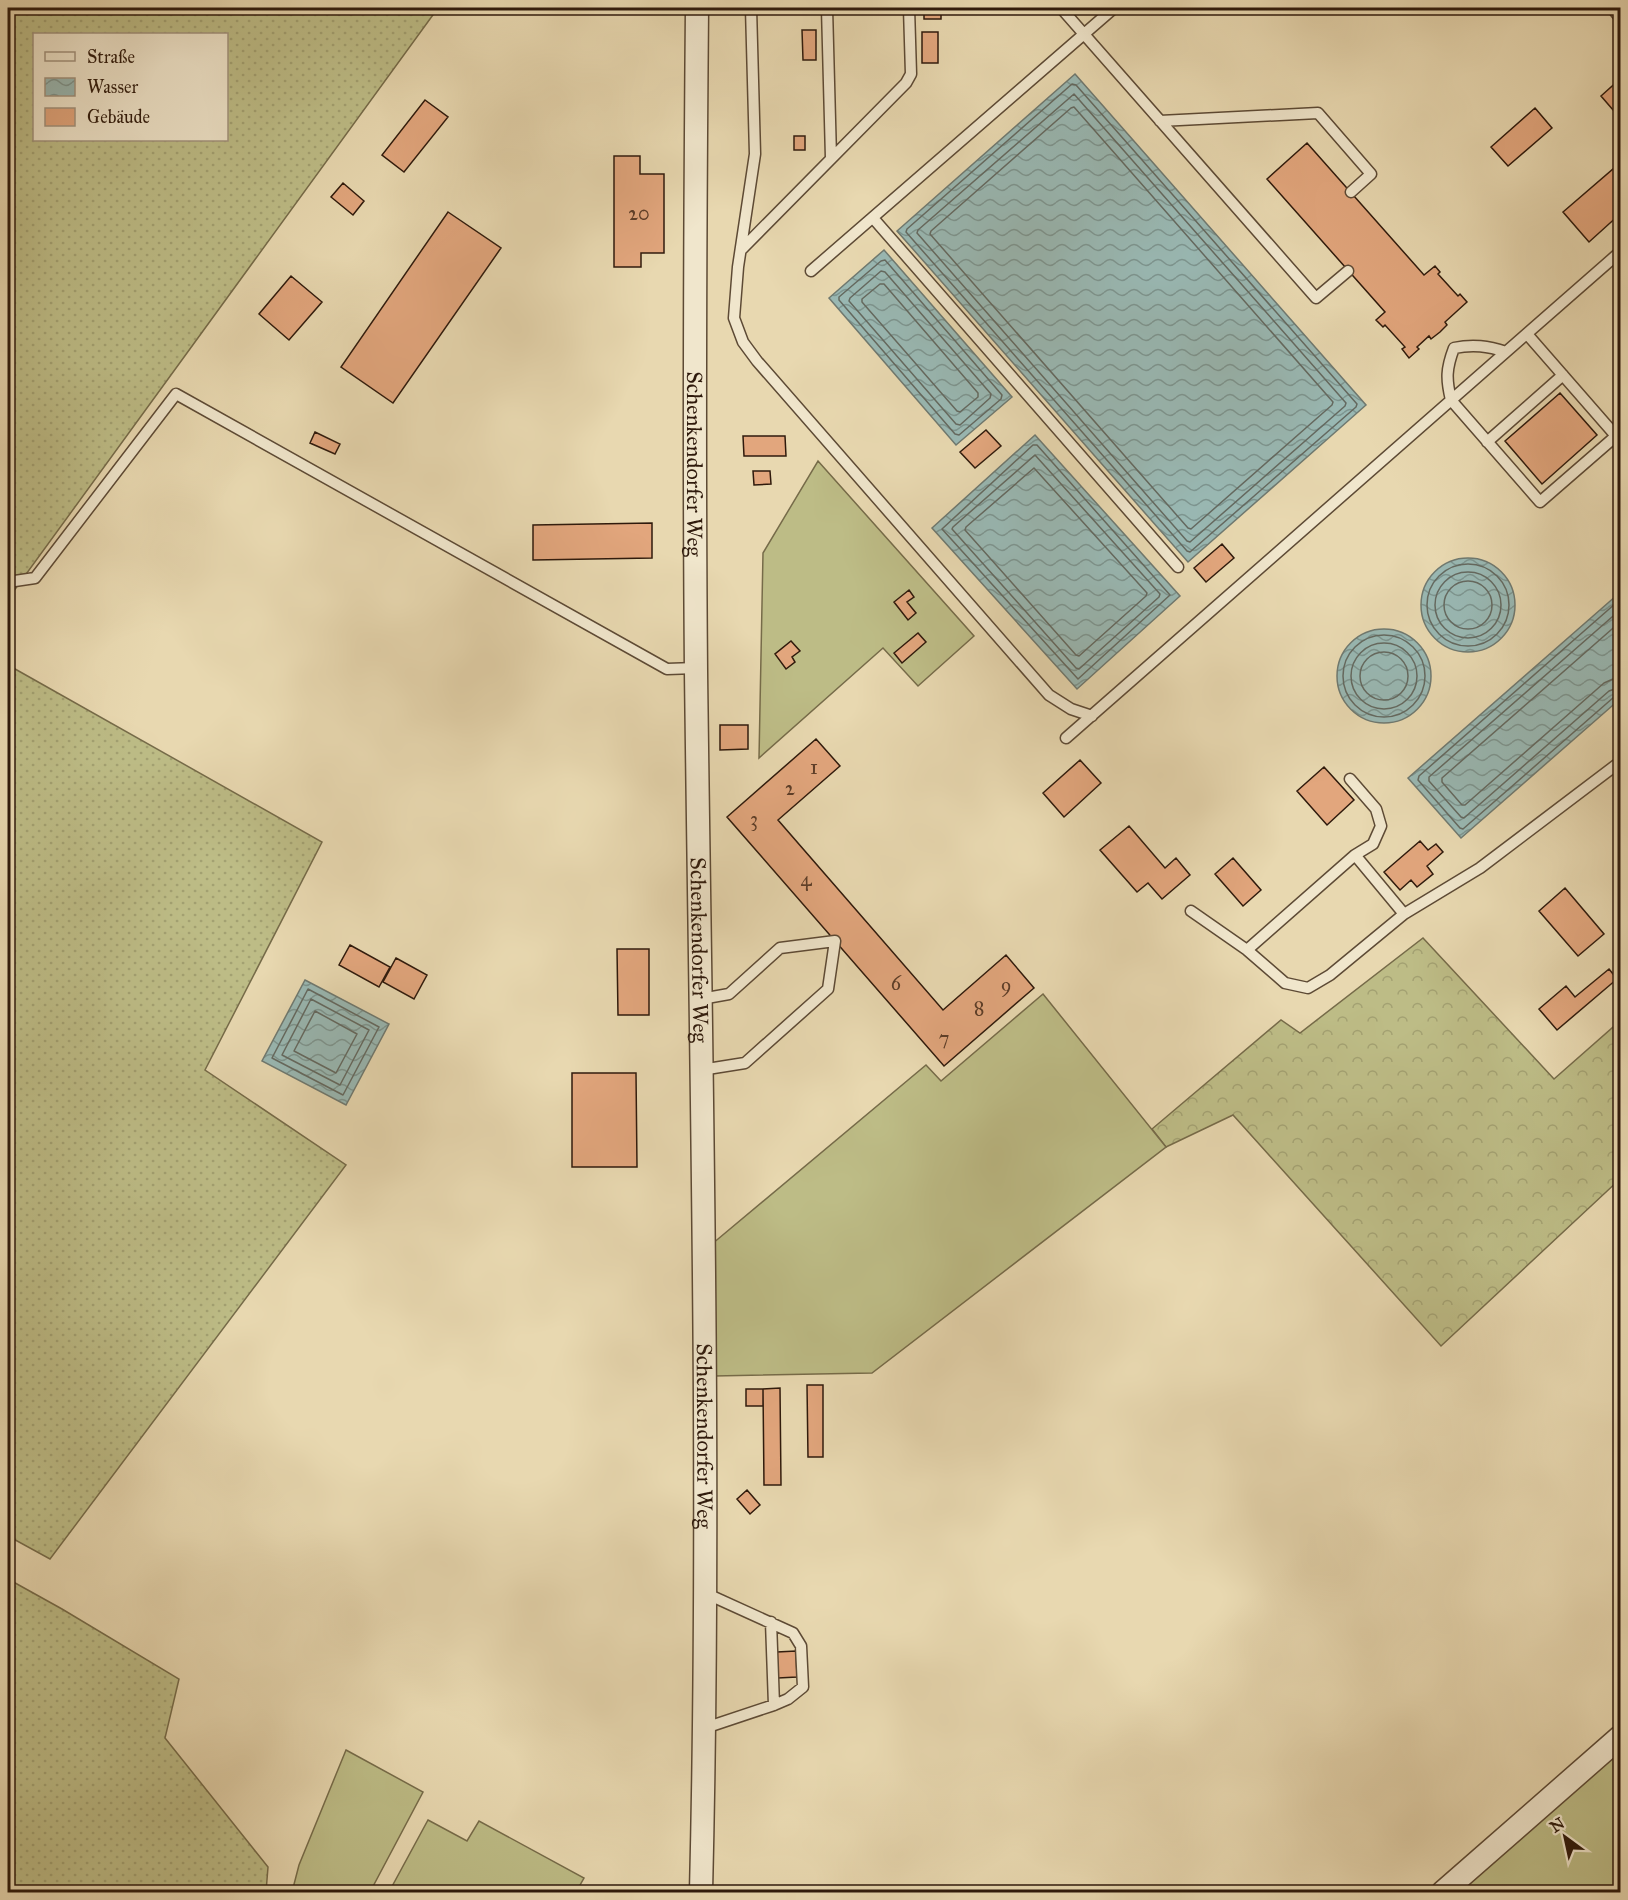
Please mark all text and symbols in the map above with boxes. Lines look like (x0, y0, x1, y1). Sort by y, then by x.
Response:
legend (33, 33, 228, 141)
text: Straße (87, 46, 135, 68)
text: Wasser (87, 76, 138, 98)
text: Gebäude (87, 106, 150, 128)
house number: 20 (628, 201, 650, 225)
street label: Schenkendorfer Weg (681, 371, 708, 558)
house number: 1 (810, 755, 818, 779)
house number: 2 (785, 776, 795, 800)
house number: 3 (750, 807, 758, 831)
street label: Schenkendorfer Weg (685, 857, 714, 1044)
house number: 4 (800, 867, 812, 891)
house number: 6 (891, 971, 902, 995)
house number: 9 (1001, 973, 1011, 997)
house number: 8 (974, 996, 984, 1020)
house number: 7 (939, 1026, 949, 1050)
street label: Schenkendorfer Weg (691, 1343, 718, 1529)
north arrow (1535, 1807, 1595, 1867)
text: N (1546, 1813, 1568, 1837)

